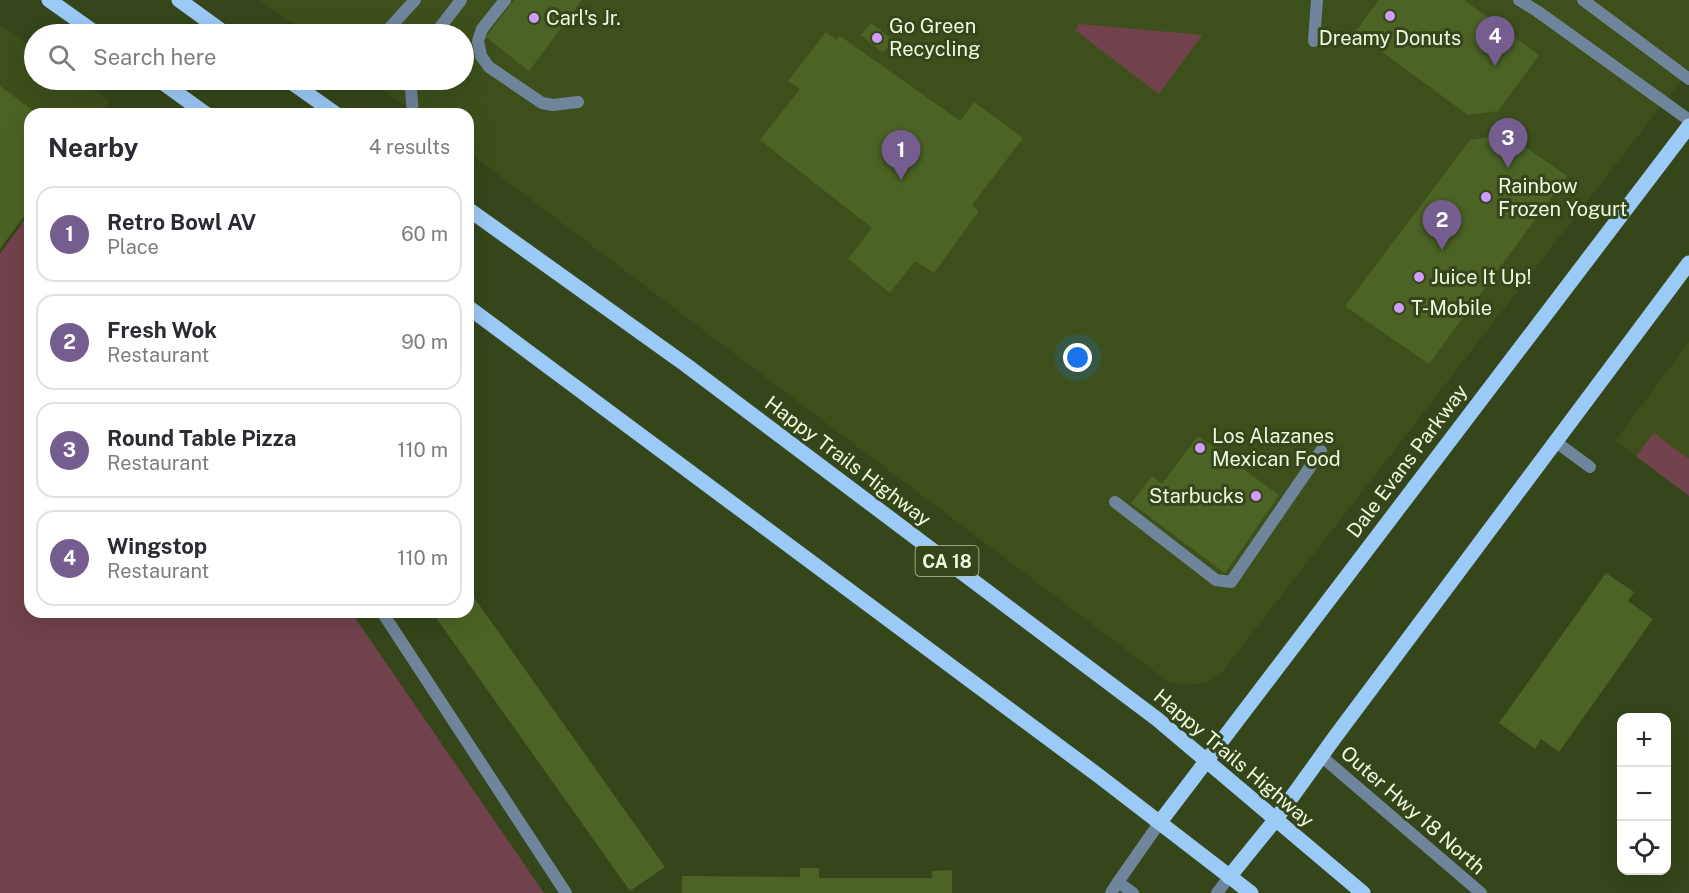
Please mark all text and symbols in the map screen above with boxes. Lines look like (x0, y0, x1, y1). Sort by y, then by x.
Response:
place label: Carl's Jr. (546, 6, 621, 30)
marker: Dreamy Donuts (1383, 9, 1397, 23)
marker: Carl's Jr. (527, 11, 541, 25)
place label: Go Green Recycling (889, 14, 981, 61)
pin: 4 (1476, 16, 1514, 66)
search box (24, 24, 474, 90)
place label: Dreamy Donuts (1319, 26, 1461, 50)
marker: Go Green Recycling (870, 31, 884, 45)
icon: search (45, 41, 78, 74)
text: Search here (93, 44, 217, 70)
pin: 3 (1488, 118, 1528, 168)
pin: 1 (882, 130, 920, 180)
text: Nearby (48, 132, 138, 163)
text: 4 results (369, 135, 450, 159)
place label: Rainbow Frozen Yogurt (1498, 174, 1627, 221)
marker: Rainbow Frozen Yogurt (1479, 190, 1493, 204)
pin: 2 (1422, 200, 1462, 250)
text: Retro Bowl AV (107, 209, 256, 235)
text: 1 (65, 222, 74, 246)
text: 60 m (401, 222, 448, 246)
text: Place (107, 235, 159, 259)
place label: Juice It Up! (1431, 265, 1531, 289)
marker: Juice It Up! (1412, 270, 1426, 284)
place label: T-Mobile (1411, 296, 1492, 320)
marker: T-Mobile (1392, 301, 1406, 315)
text: Fresh Wok (107, 317, 217, 343)
text: 2 (63, 330, 76, 354)
text: 90 m (401, 330, 448, 354)
text: Restaurant (107, 343, 209, 367)
your location (1063, 343, 1092, 372)
street label: Dale Evans Parkway (1342, 379, 1473, 542)
street label: Happy Trails Highway (760, 391, 936, 531)
place label: Los Alazanes Mexican Food (1212, 424, 1341, 471)
text: Round Table Pizza (107, 425, 296, 451)
text: 3 (63, 438, 76, 462)
text: 110 m (397, 438, 448, 462)
marker: Los Alazanes Mexican Food (1193, 441, 1207, 455)
text: Restaurant (107, 451, 209, 475)
place label: Starbucks (1149, 484, 1244, 508)
marker: Starbucks (1249, 489, 1263, 503)
text: Wingstop (107, 533, 207, 559)
text: 4 (63, 546, 76, 570)
text: 110 m (397, 546, 448, 570)
road number: CA 18 (916, 546, 978, 576)
text: Restaurant (107, 559, 209, 583)
street label: Happy Trails Highway (1149, 684, 1319, 832)
map controls (1617, 713, 1671, 875)
button: + (1617, 713, 1671, 767)
street label: Outer Hwy 18 North (1336, 741, 1490, 879)
button: − (1617, 767, 1671, 821)
button: locate (1617, 821, 1671, 875)

